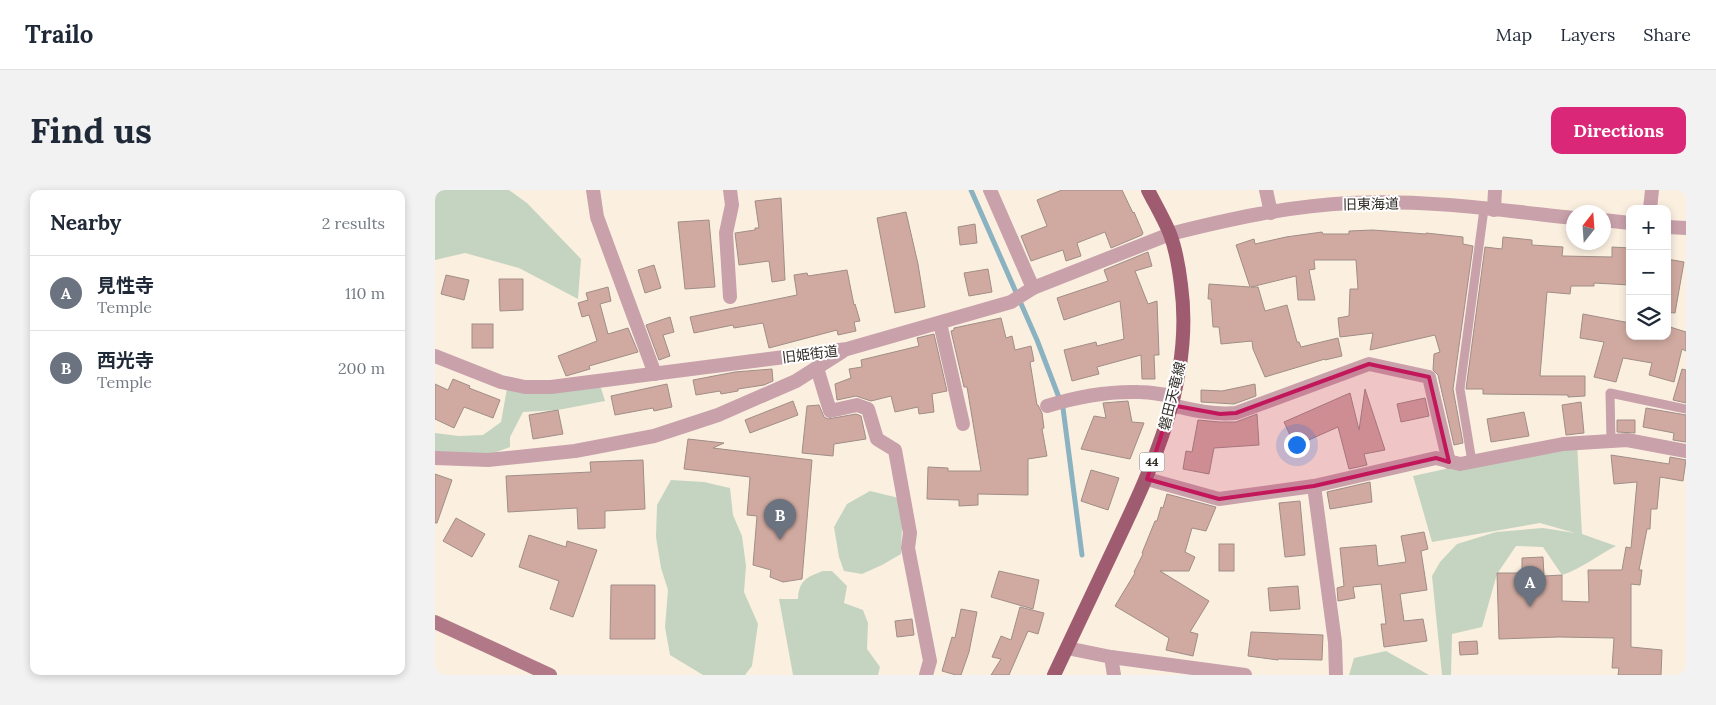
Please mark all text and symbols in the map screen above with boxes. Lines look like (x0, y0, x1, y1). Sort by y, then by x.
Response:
text: Trailo (25, 19, 93, 50)
text: Map (1496, 23, 1532, 46)
text: Layers (1560, 23, 1615, 46)
text: Share (1643, 23, 1691, 46)
button: Directions (1551, 107, 1686, 154)
text: Find us (30, 108, 152, 153)
street label: 旧東海道 (1343, 195, 1399, 213)
north arrow (1566, 205, 1611, 250)
map controls (1626, 205, 1671, 340)
button: + (1626, 205, 1671, 250)
text: Nearby (50, 209, 121, 236)
text: 2 results (322, 213, 385, 233)
button: − (1626, 250, 1671, 295)
text: 見性寺 (97, 273, 154, 297)
text: A (61, 283, 71, 303)
text: 110 m (345, 283, 385, 303)
button: layers (1626, 295, 1671, 340)
text: Temple (97, 297, 152, 317)
street label: 旧姫街道 (781, 342, 839, 366)
text: 西光寺 (97, 348, 154, 372)
text: B (61, 358, 71, 378)
text: 200 m (338, 358, 385, 378)
street label: 磐田天竜線 (1155, 360, 1189, 432)
text: Temple (97, 372, 152, 392)
your location (1284, 432, 1310, 458)
road number: 44 (1139, 452, 1165, 472)
pin: B (764, 499, 796, 540)
pin: A (1514, 566, 1546, 607)

